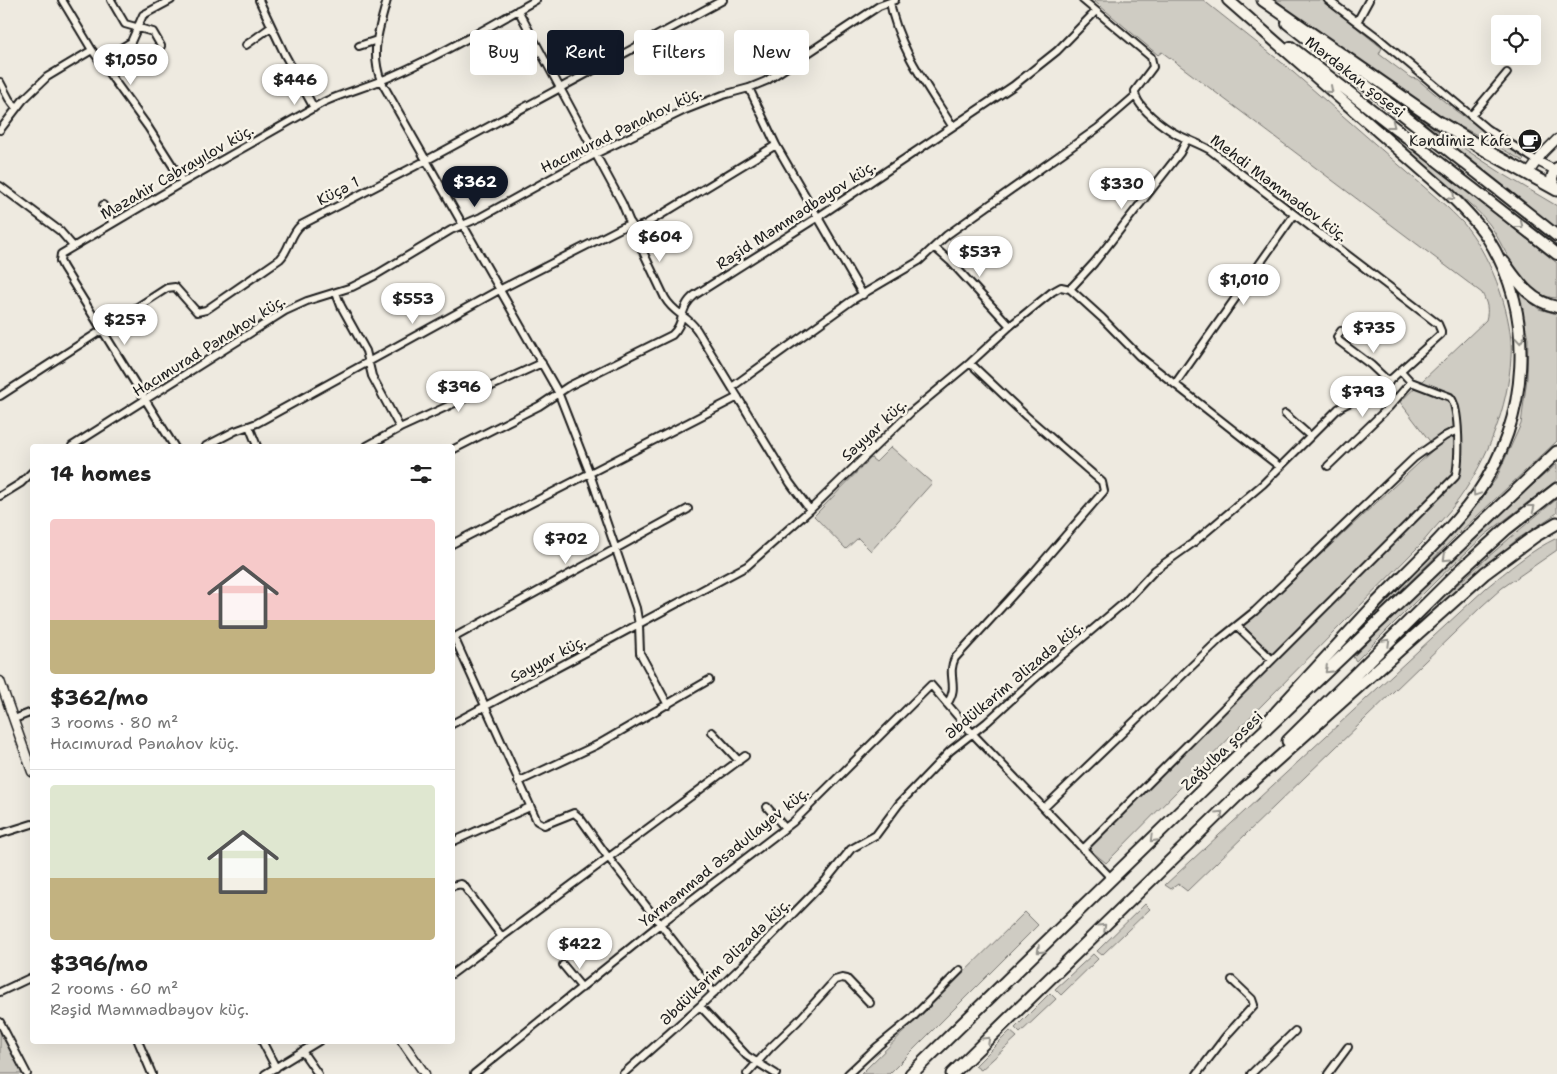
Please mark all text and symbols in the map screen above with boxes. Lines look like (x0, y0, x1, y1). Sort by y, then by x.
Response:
map controls (1491, 15, 1541, 65)
button: locate (1491, 15, 1541, 65)
chip: Buy (470, 30, 537, 75)
chip: Rent (547, 30, 624, 75)
chip: Filters (634, 30, 724, 75)
chip: New (734, 30, 809, 75)
street label: Mərdəkan şosesi (1301, 32, 1409, 122)
pin: $1,050 (90, 44, 172, 86)
text: $1,050 (104, 49, 158, 70)
pin: $446 (265, 64, 325, 106)
text: $446 (273, 69, 317, 90)
street label: Hacımurad Pənahov küç. (537, 82, 705, 178)
one-way arrow (1325, 84, 1334, 93)
one-way arrow (1386, 119, 1396, 128)
street label: Məzahir Cəbrayılov küç. (97, 120, 257, 224)
cafe icon: Kəndimiz Kafe (1517, 128, 1543, 154)
street label: Mehdi Məmmədov küç. (1206, 130, 1352, 246)
place label: Kəndimiz Kafe (1409, 131, 1512, 151)
street label: Rəşid Məmmədbəyov küç. (712, 156, 880, 274)
pin: $362 (445, 166, 505, 208)
pin: $330 (1092, 168, 1152, 210)
text: $362 (453, 171, 497, 192)
street label: Küçə 1 (313, 172, 363, 210)
text: $330 (1100, 173, 1144, 194)
one-way arrow (1446, 191, 1455, 200)
one-way arrow (1514, 219, 1524, 228)
pin: $604 (630, 220, 690, 263)
text: $604 (638, 226, 682, 247)
pin: $537 (950, 236, 1010, 278)
text: $537 (959, 241, 1001, 262)
pin: $1,010 (1203, 264, 1285, 306)
text: $1,010 (1219, 269, 1269, 290)
pin: $553 (383, 282, 443, 325)
text: $553 (392, 288, 434, 309)
street label: Hacımurad Pənahov küç. (129, 291, 289, 401)
pin: $257 (95, 304, 155, 346)
text: $257 (104, 309, 146, 330)
pin: $735 (1344, 312, 1404, 354)
text: $735 (1353, 317, 1395, 338)
one-way arrow (1515, 337, 1526, 345)
pin: $396 (429, 370, 489, 413)
text: $396 (437, 376, 481, 397)
pin: $793 (1333, 376, 1393, 418)
text: $793 (1341, 381, 1385, 402)
street label: Səyyar küç. (837, 394, 911, 466)
text: 14 homes (50, 460, 151, 488)
icon: filters (407, 460, 435, 488)
one-way arrow (1473, 488, 1482, 497)
one-way arrow (1526, 506, 1535, 514)
pin: $702 (536, 522, 596, 565)
text: $702 (544, 528, 588, 549)
icon: home (198, 552, 288, 642)
one-way arrow (1443, 552, 1452, 561)
street label: Əbdülkərim Əlizadə küç. (941, 616, 1087, 744)
street label: Səyyar küç. (507, 631, 589, 687)
one-way arrow (1381, 639, 1390, 648)
one-way arrow (1325, 664, 1334, 673)
text: $362/mo (50, 684, 148, 712)
street label: Zağulba şosesi (1177, 707, 1267, 795)
text: 3 rooms · 80 m² (50, 712, 178, 733)
text: Hacımurad Pənahov küç. (50, 733, 239, 754)
street label: Yarməmməd Əsədullayev küç. (635, 782, 813, 932)
one-way arrow (1214, 810, 1223, 819)
icon: home (198, 817, 288, 907)
one-way arrow (1150, 833, 1159, 842)
street label: Əbdülkərim Əlizadə küç. (655, 894, 795, 1030)
one-way arrow (1098, 924, 1107, 933)
pin: $422 (550, 928, 610, 970)
text: $422 (558, 933, 602, 954)
one-way arrow (1036, 944, 1045, 953)
text: $396/mo (50, 950, 148, 978)
text: 2 rooms · 60 m² (50, 978, 178, 999)
text: Rəşid Məmmədbəyov küç. (50, 999, 249, 1020)
one-way arrow (981, 1037, 990, 1046)

